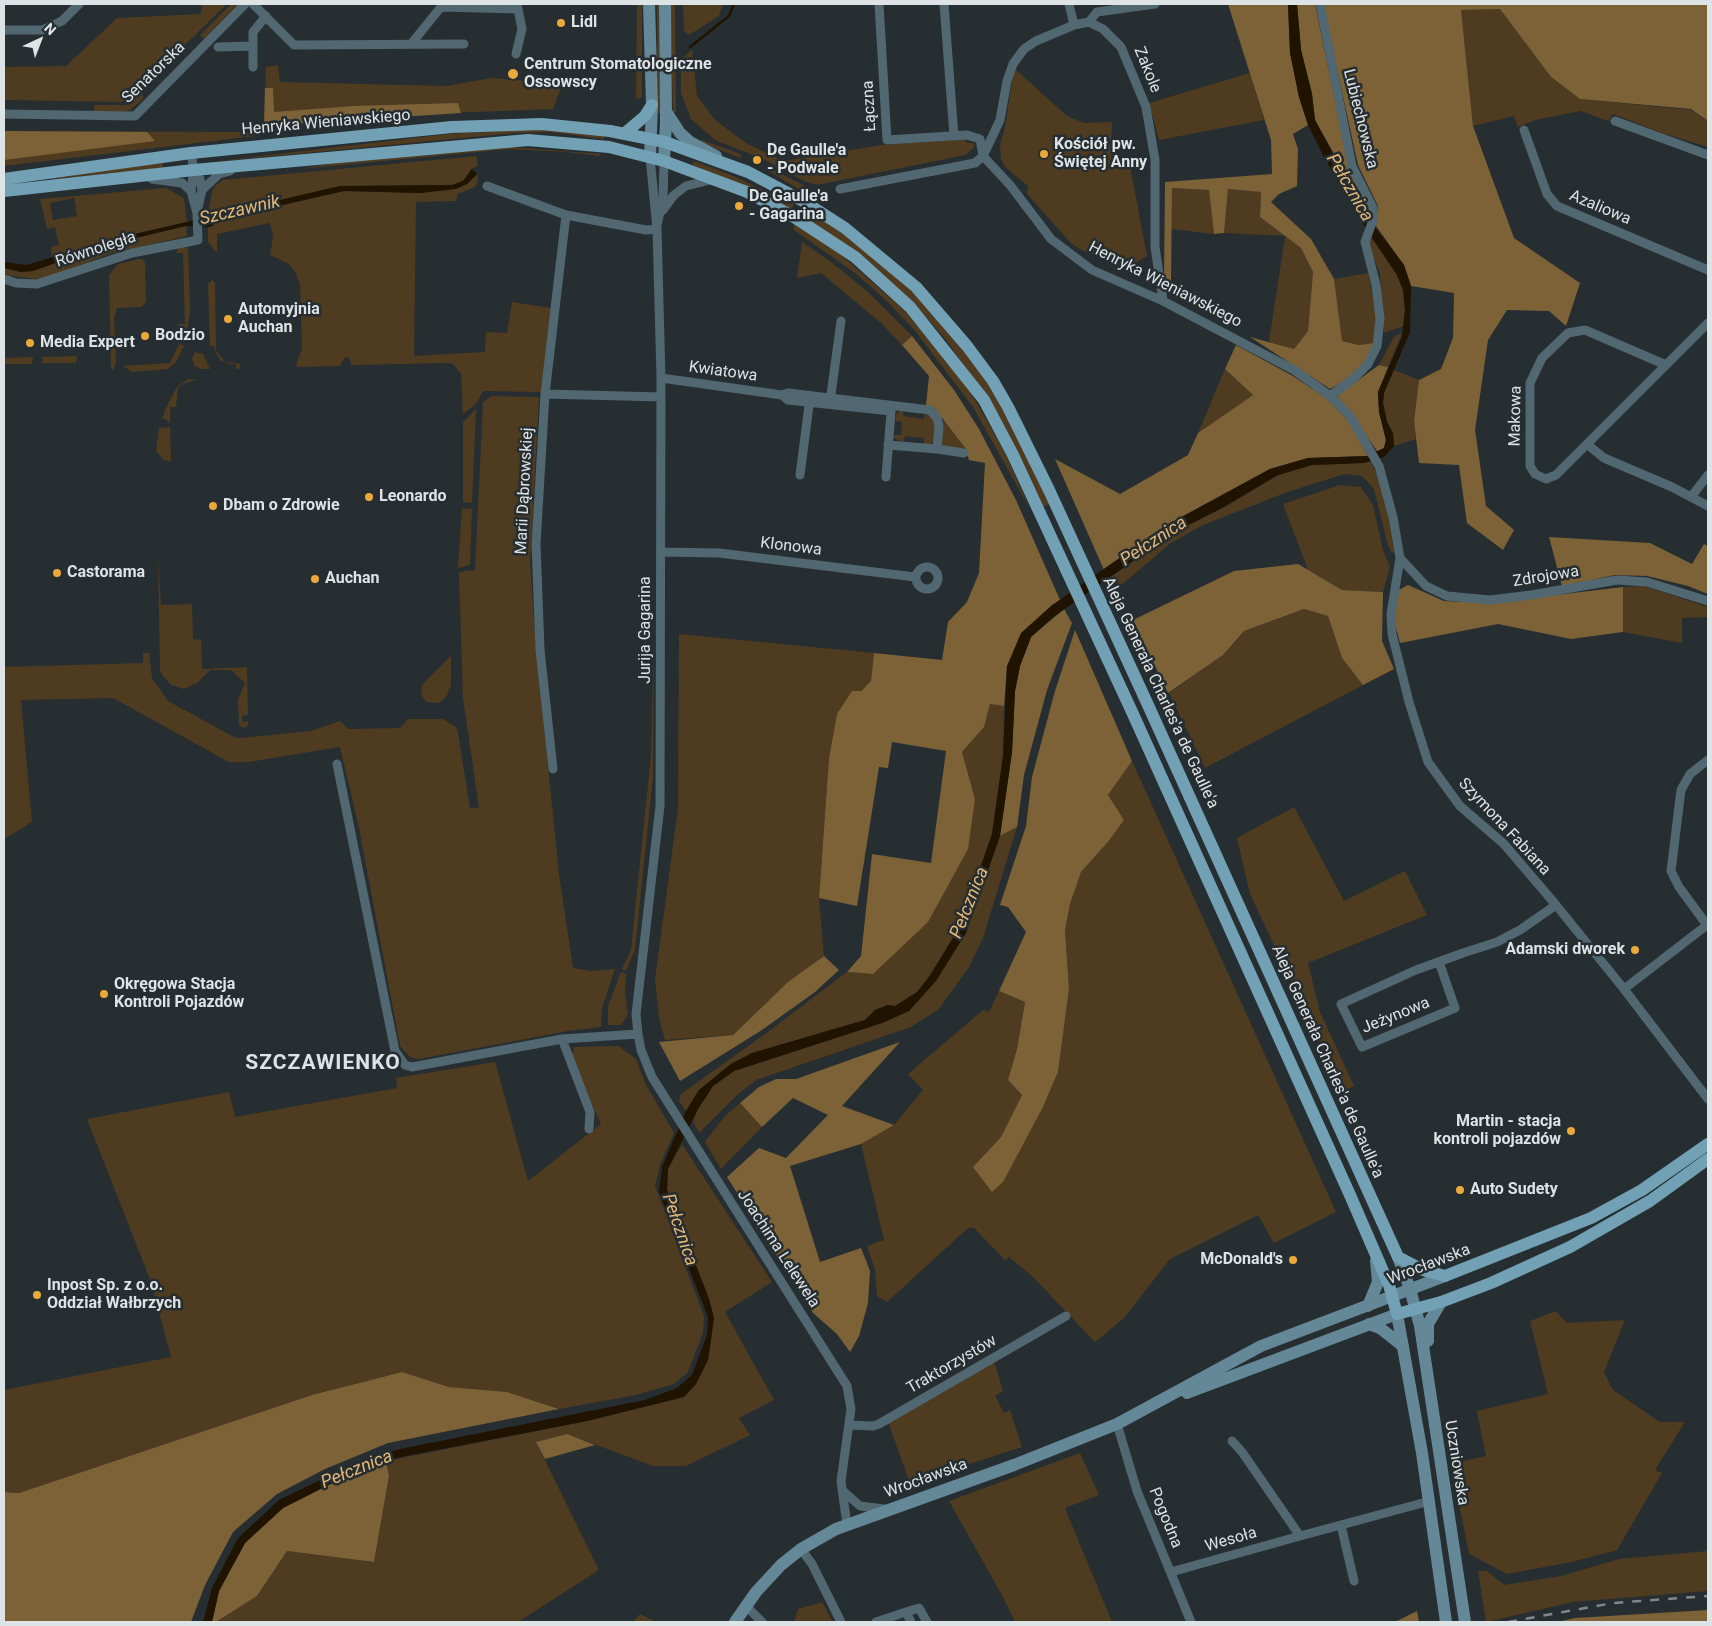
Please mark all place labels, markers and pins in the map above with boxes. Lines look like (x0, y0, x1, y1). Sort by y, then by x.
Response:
place label: Lidl (571, 13, 597, 33)
marker: Lidl (555, 17, 567, 29)
place label: Centrum Stomatologiczne Ossowscy (524, 55, 712, 93)
marker: Centrum Stomatologiczne Ossowscy (506, 67, 520, 81)
place label: Kościół pw. Świętej Anny (1054, 135, 1147, 173)
place label: De Gaulle'a - Podwale (767, 141, 846, 179)
marker: Kościół pw. Świętej Anny (1038, 148, 1050, 160)
marker: De Gaulle'a - Podwale (751, 154, 763, 166)
place label: De Gaulle'a - Gagarina (749, 187, 828, 225)
marker: De Gaulle'a - Gagarina (733, 200, 745, 212)
place label: Automyjnia Auchan (238, 300, 320, 338)
marker: Automyjnia Auchan (222, 313, 234, 325)
place label: Bodzio (155, 326, 205, 346)
marker: Bodzio (139, 330, 151, 342)
place label: Media Expert (40, 333, 135, 353)
marker: Media Expert (24, 337, 36, 349)
place label: Leonardo (379, 487, 447, 507)
marker: Leonardo (363, 491, 375, 503)
place label: Dbam o Zdrowie (223, 496, 340, 516)
marker: Dbam o Zdrowie (207, 500, 219, 512)
place label: Castorama (67, 563, 145, 583)
marker: Castorama (51, 567, 63, 579)
place label: Auchan (325, 569, 379, 589)
marker: Auchan (309, 573, 321, 585)
place label: Adamski dworek (1505, 940, 1625, 960)
marker: Adamski dworek (1629, 944, 1641, 956)
place label: Okręgowa Stacja Kontroli Pojazdów (114, 975, 244, 1013)
marker: Okręgowa Stacja Kontroli Pojazdów (98, 988, 110, 1000)
place label: Martin - stacja kontroli pojazdów (1433, 1112, 1561, 1150)
marker: Martin - stacja kontroli pojazdów (1565, 1125, 1577, 1137)
place label: Auto Sudety (1470, 1180, 1558, 1200)
marker: Auto Sudety (1454, 1184, 1466, 1196)
place label: McDonald's (1200, 1250, 1283, 1270)
marker: McDonald's (1287, 1254, 1299, 1266)
place label: Inpost Sp. z o.o. Oddział Wałbrzych (47, 1276, 181, 1314)
marker: Inpost Sp. z o.o. Oddział Wałbrzych (31, 1289, 43, 1301)

